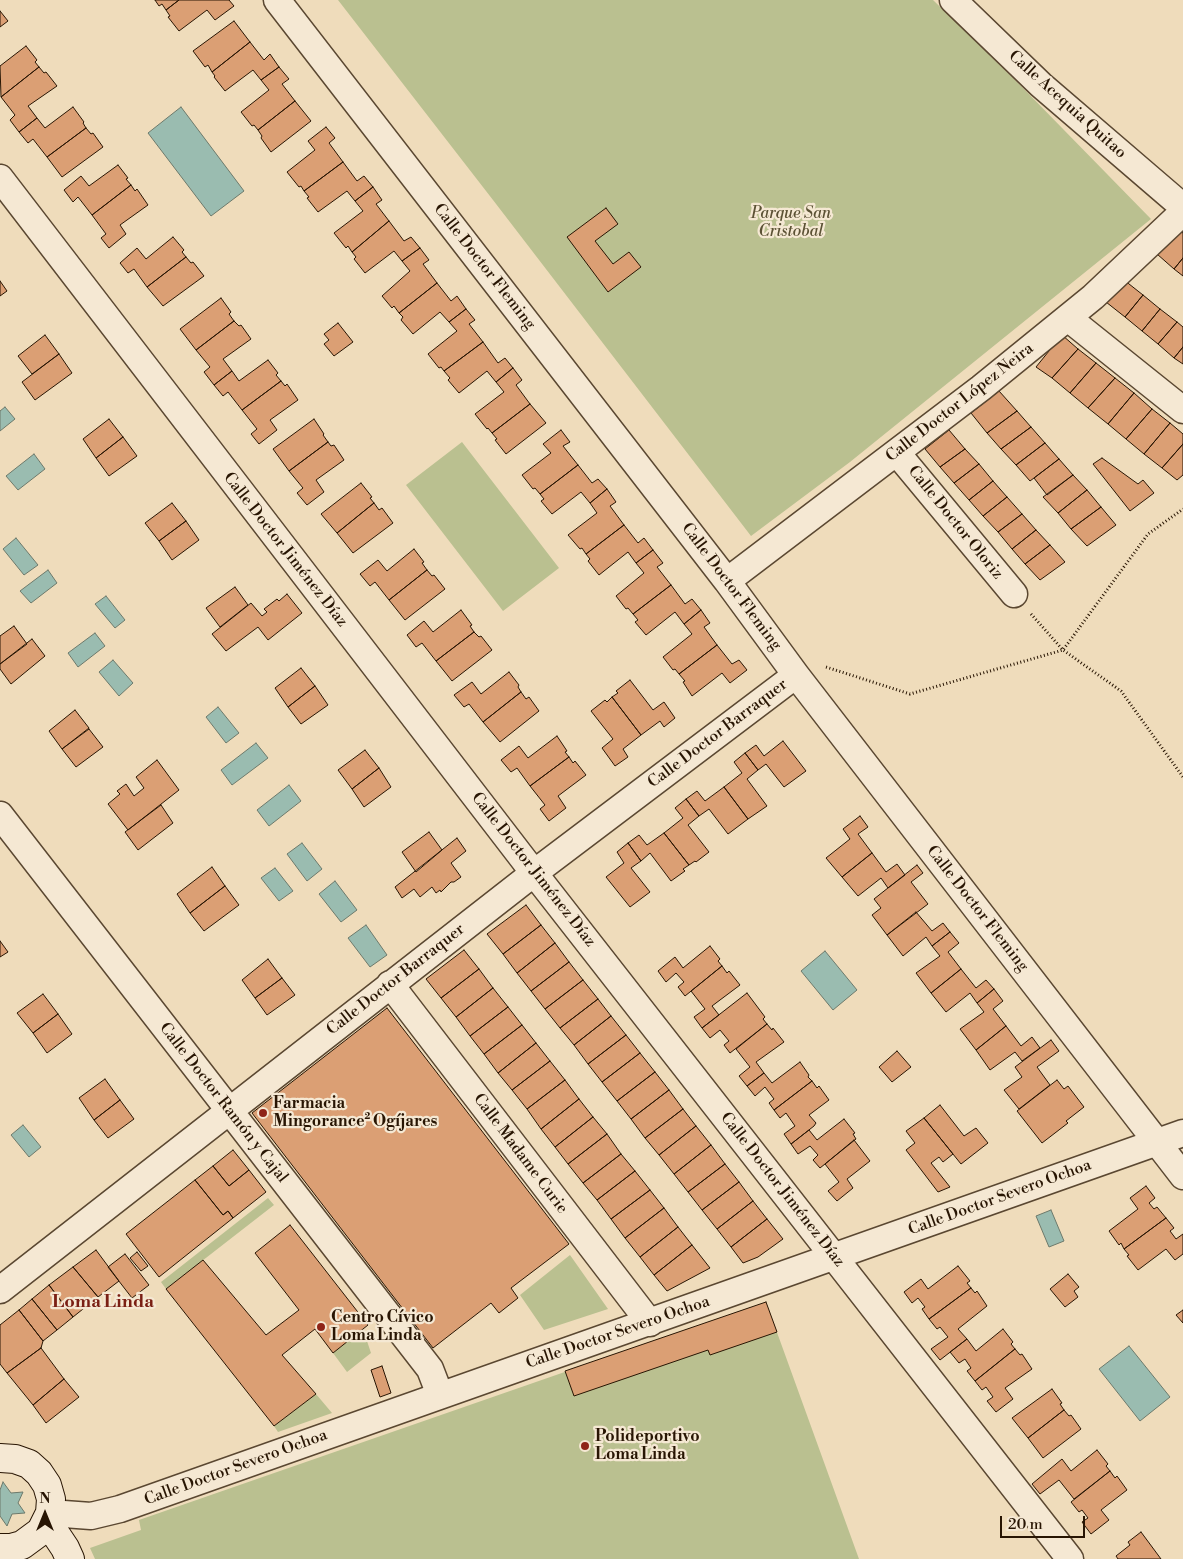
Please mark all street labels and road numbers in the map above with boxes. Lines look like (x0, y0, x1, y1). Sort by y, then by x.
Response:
street label: Calle Acequia Quitao (1004, 47, 1130, 163)
street label: Calle Doctor Fleming (429, 200, 539, 334)
street label: Calle Doctor López Neira (882, 339, 1038, 467)
street label: Calle Doctor Oloriz (903, 462, 1007, 584)
street label: Calle Doctor Jiménez Díaz (219, 469, 351, 631)
street label: Calle Doctor Fleming (677, 519, 785, 655)
street label: Calle Doctor Barraquer (644, 675, 792, 793)
street label: Calle Doctor Jiménez Díaz (467, 789, 599, 951)
street label: Calle Doctor Fleming (922, 842, 1032, 976)
street label: Calle Doctor Barraquer (323, 920, 469, 1040)
street label: Calle Doctor Ramón y Cajal (155, 1019, 291, 1187)
street label: Calle Madame Curie (469, 1090, 571, 1218)
street label: Calle Doctor Jiménez Díaz (716, 1109, 848, 1271)
street label: Calle Doctor Severo Ochoa (906, 1156, 1094, 1240)
street label: Calle Doctor Severo Ochoa (524, 1292, 712, 1374)
street label: Calle Doctor Severo Ochoa (142, 1426, 330, 1510)

